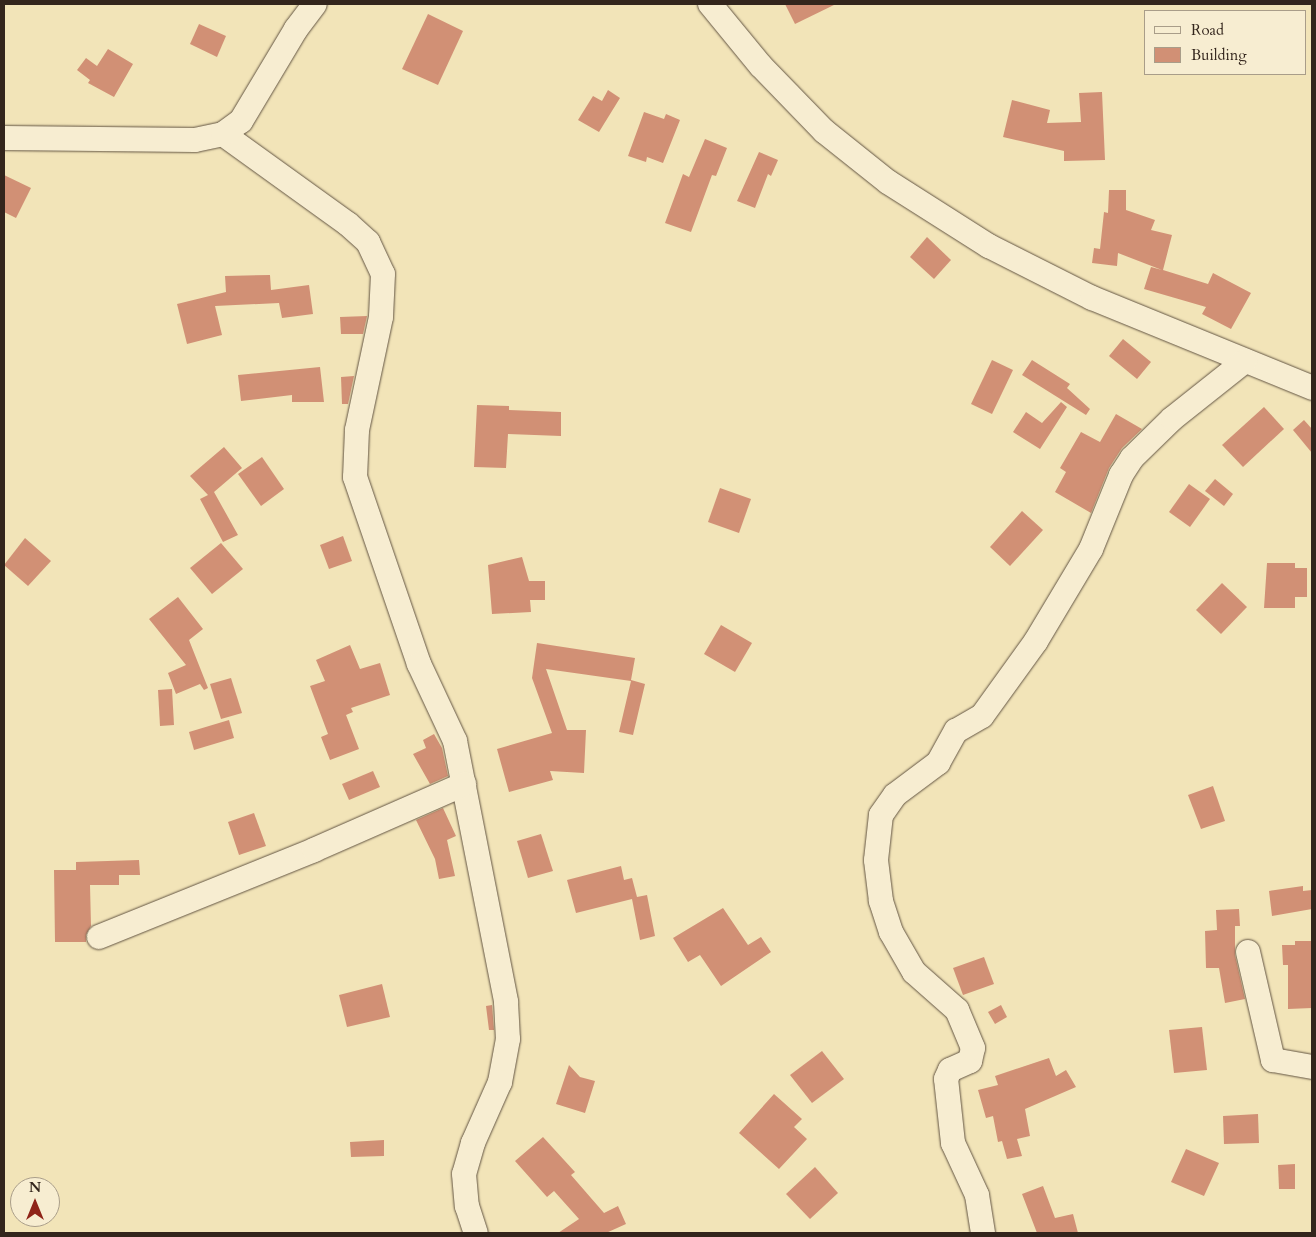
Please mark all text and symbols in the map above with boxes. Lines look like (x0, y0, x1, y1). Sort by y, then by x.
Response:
legend (1144, 10, 1306, 75)
text: Road (1191, 20, 1224, 40)
text: Building (1191, 45, 1247, 65)
north arrow (10, 1177, 60, 1227)
text: N (29, 1178, 41, 1197)

